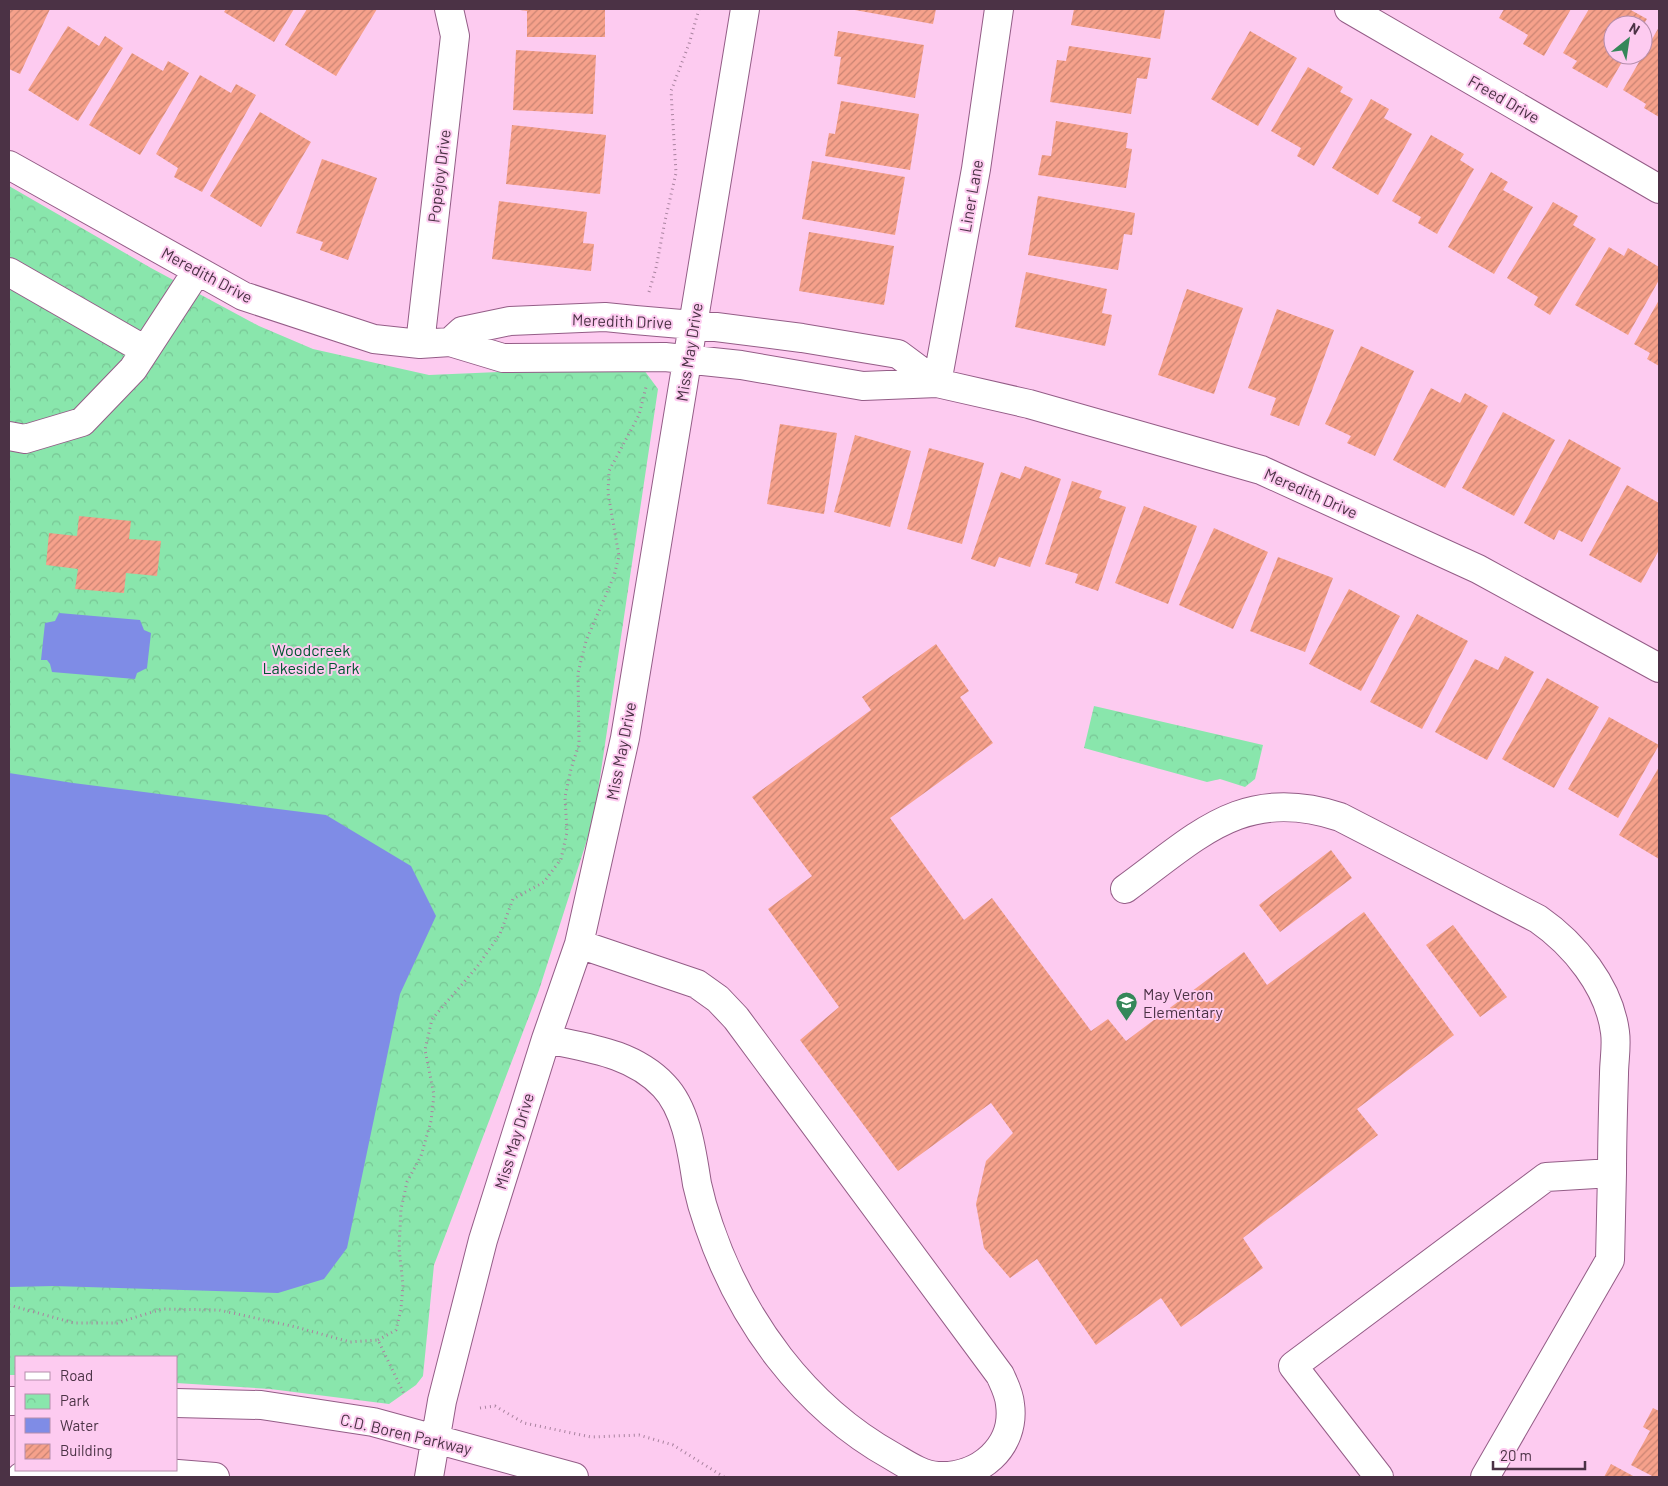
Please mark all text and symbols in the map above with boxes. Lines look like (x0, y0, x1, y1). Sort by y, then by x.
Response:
north arrow (1603, 15, 1653, 65)
text: N (1626, 19, 1643, 38)
street label: Freed Drive (1465, 71, 1543, 127)
street label: Popejoy Drive (423, 128, 454, 224)
street label: Liner Lane (955, 158, 986, 234)
street label: Meredith Drive (158, 243, 256, 307)
street label: Miss May Drive (671, 301, 706, 403)
street label: Meredith Drive (572, 309, 672, 332)
street label: Meredith Drive (1261, 463, 1361, 522)
park label: Woodcreek Lakeside Park (262, 640, 360, 677)
street label: Miss May Drive (602, 700, 639, 802)
place label: May Veron Elementary (1143, 984, 1223, 1021)
school or university icon: May Veron Elementary (1115, 991, 1139, 1022)
street label: Miss May Drive (490, 1090, 537, 1191)
legend (15, 1356, 178, 1471)
text: Road (60, 1366, 93, 1384)
text: Park (60, 1391, 90, 1409)
street label: C.D. Boren Parkway (338, 1409, 474, 1458)
text: Water (60, 1416, 99, 1434)
scale bar (1493, 1438, 1586, 1470)
text: Building (60, 1441, 113, 1459)
text: 20 m (1500, 1446, 1532, 1464)

